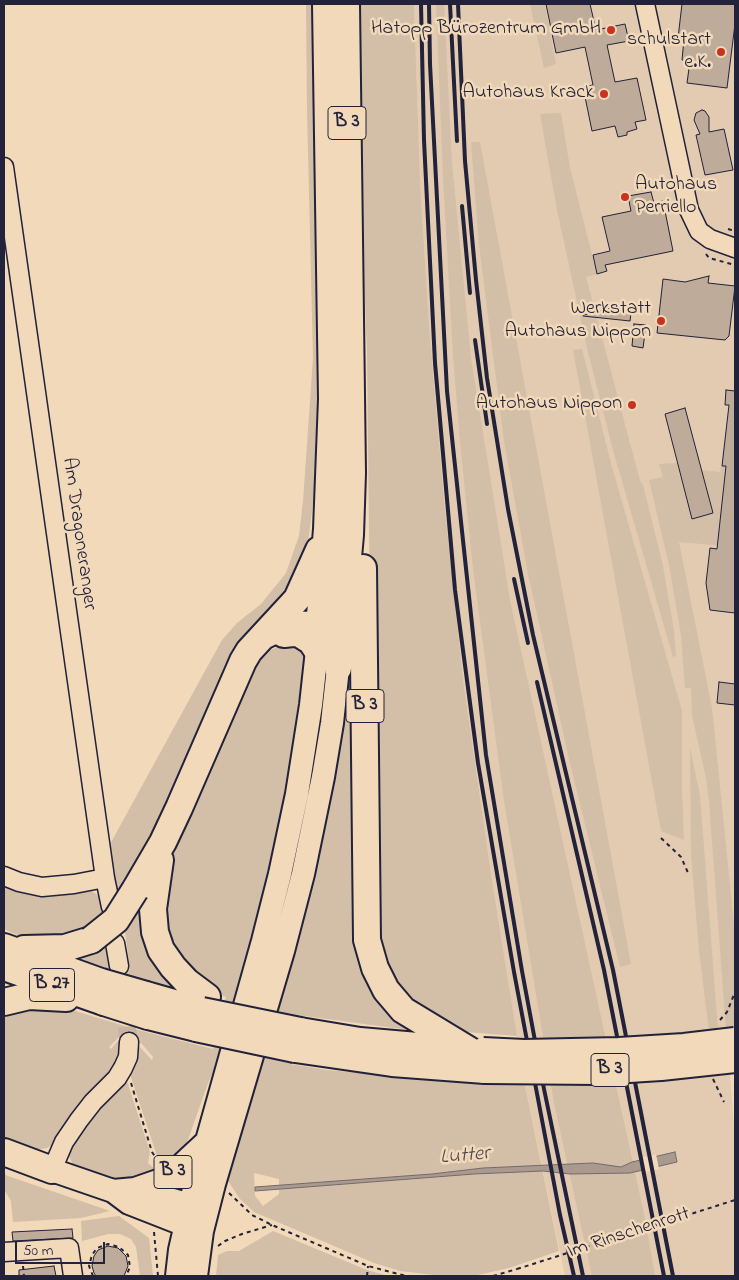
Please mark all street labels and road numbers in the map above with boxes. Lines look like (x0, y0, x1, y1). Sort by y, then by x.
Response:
road number: B 3 (328, 106, 366, 140)
street label: Am Dragoneranger (55, 456, 101, 612)
road number: B 3 (346, 689, 384, 722)
road number: B 27 (30, 968, 74, 1002)
road number: B 3 (591, 1054, 629, 1086)
road number: B 3 (154, 1156, 192, 1188)
street label: Im Rinschenrott (565, 1203, 693, 1265)

